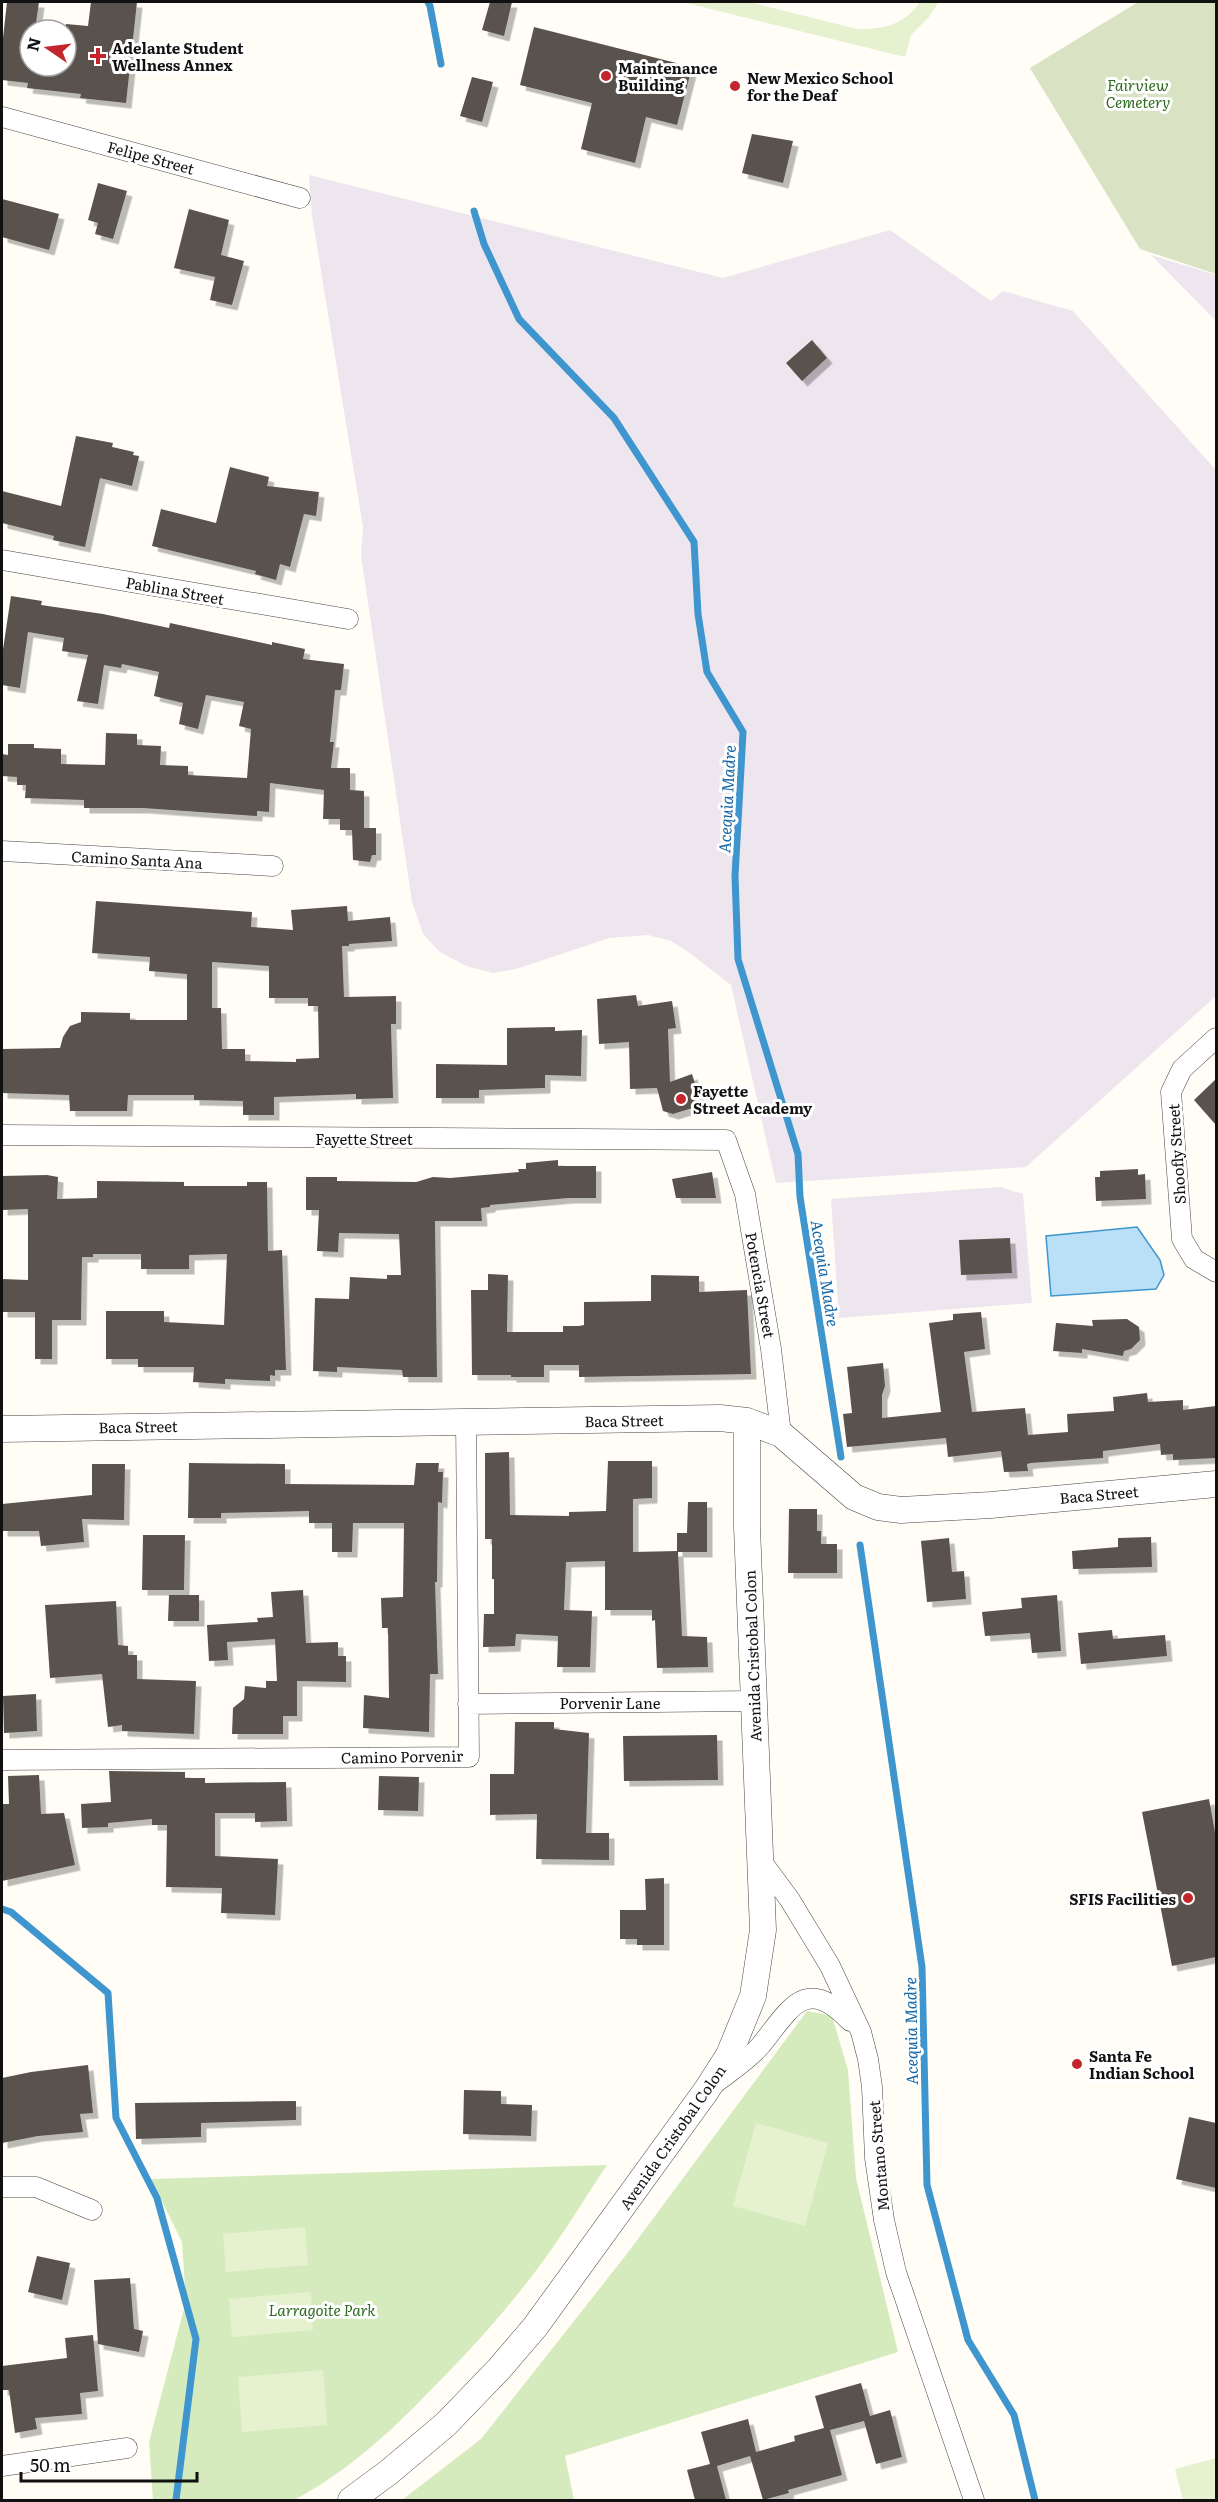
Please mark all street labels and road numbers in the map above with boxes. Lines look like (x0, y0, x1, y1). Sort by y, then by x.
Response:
street label: Felipe Street (105, 134, 197, 180)
street label: Pablina Street (124, 570, 226, 610)
street label: Camino Santa Ana (71, 844, 204, 874)
street label: Shoofly Street (1161, 1103, 1191, 1205)
street label: Fayette Street (315, 1127, 413, 1150)
street label: Potencia Street (740, 1230, 782, 1340)
street label: Baca Street (584, 1408, 664, 1432)
street label: Baca Street (98, 1414, 178, 1438)
street label: Baca Street (1058, 1479, 1140, 1509)
street label: Avenida Cristobal Colon (737, 1569, 766, 1742)
street label: Porvenir Lane (559, 1691, 661, 1714)
street label: Camino Porvenir (341, 1743, 463, 1769)
street label: Avenida Cristobal Colon (613, 2060, 731, 2214)
street label: Montano Street (862, 2100, 894, 2212)

